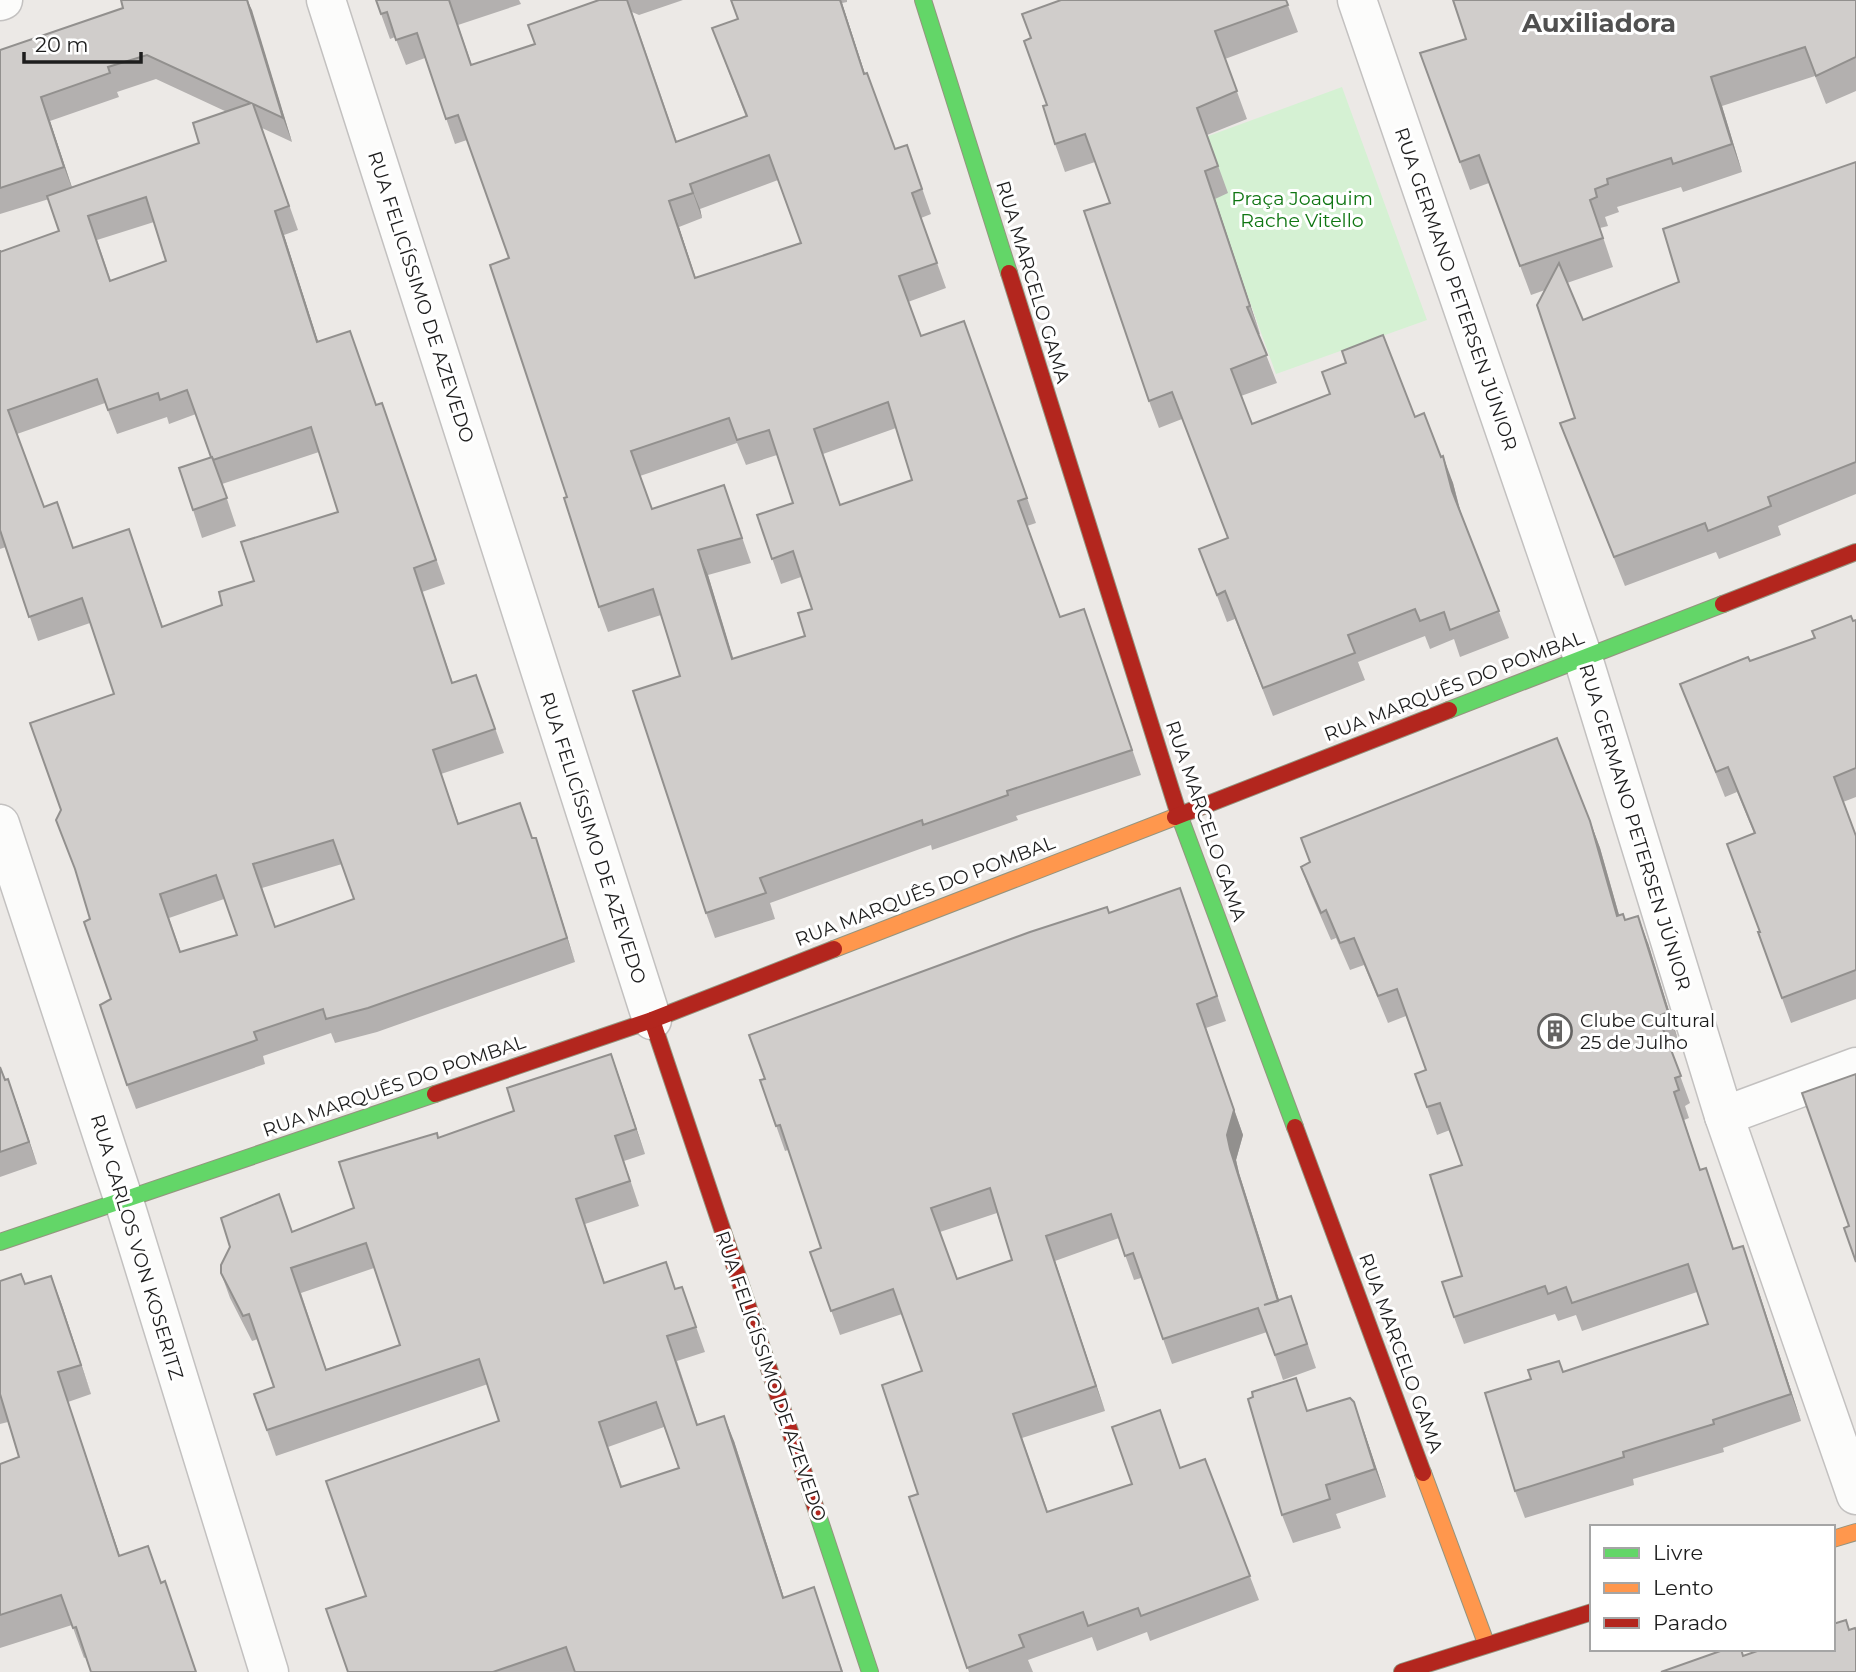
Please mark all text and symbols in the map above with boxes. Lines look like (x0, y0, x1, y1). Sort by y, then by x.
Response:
district label: Auxiliadora (1521, 7, 1676, 39)
scale bar (24, 21, 142, 65)
text: 20 m (35, 32, 89, 57)
street label: RUA GERMANO PETERSEN JÚNIOR (1390, 124, 1522, 454)
street label: RUA FELICÍSSIMO DE AZEVEDO (363, 148, 479, 446)
street label: RUA MARCELO GAMA (991, 178, 1075, 386)
park label: Praça Joaquim Rache Vitello (1231, 187, 1373, 232)
street label: RUA MARQUÊS DO POMBAL (1321, 625, 1588, 746)
street label: RUA GERMANO PETERSEN JÚNIOR (1574, 661, 1696, 993)
street label: RUA FELICÍSSIMO DE AZEVEDO (535, 689, 651, 987)
street label: RUA MARCELO GAMA (1161, 718, 1251, 925)
street label: RUA MARQUÊS DO POMBAL (792, 830, 1059, 951)
place label: Clube Cultural 25 de Julho (1580, 1009, 1715, 1054)
building icon: Clube Cultural 25 de Julho (1536, 1012, 1574, 1050)
street label: RUA MARQUÊS DO POMBAL (260, 1030, 529, 1142)
street label: RUA CARLOS VON KOSERITZ (86, 1112, 188, 1382)
street label: RUA FELICÍSSIMO DE AZEVEDO (710, 1228, 832, 1524)
street label: RUA MARCELO GAMA (1354, 1250, 1448, 1456)
legend (1590, 1525, 1835, 1651)
text: Livre (1653, 1540, 1703, 1565)
text: Lento (1653, 1575, 1713, 1600)
text: Parado (1653, 1610, 1728, 1635)

